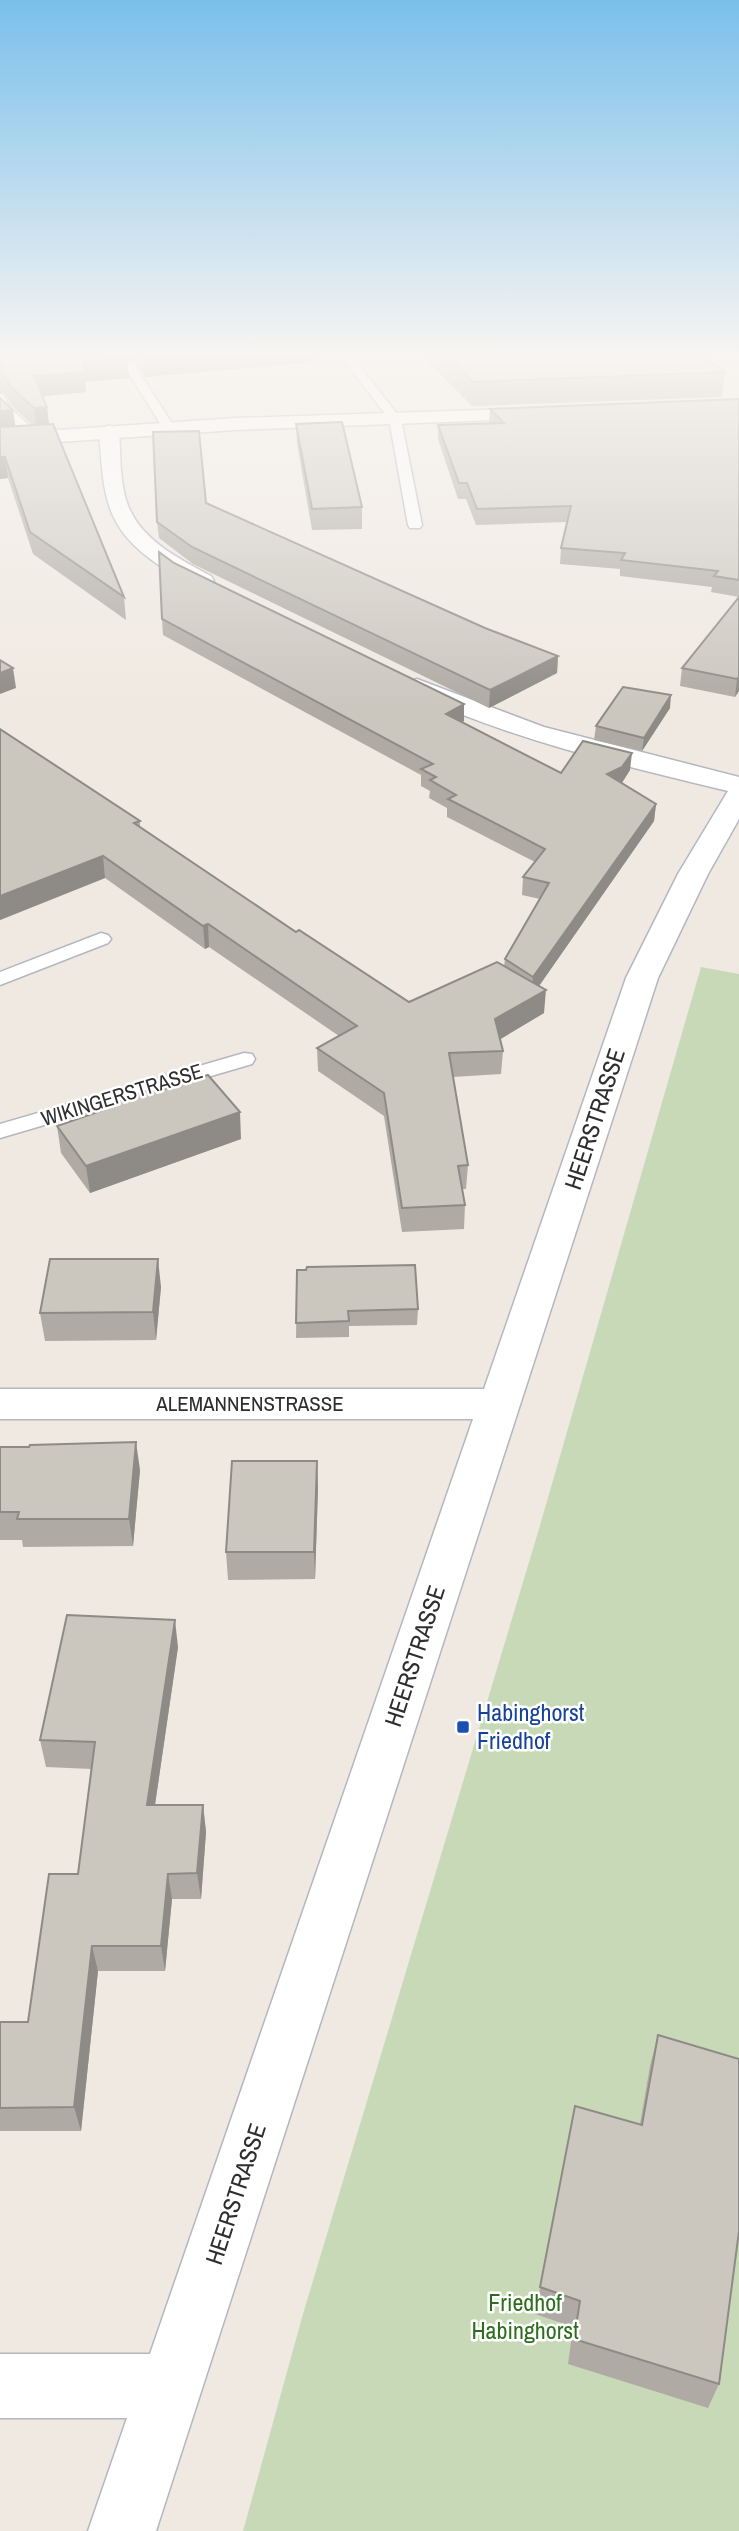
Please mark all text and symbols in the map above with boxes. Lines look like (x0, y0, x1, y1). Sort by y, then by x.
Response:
street label: HEERSTRASSE (556, 1044, 632, 1193)
street label: WIKINGERSTRASSE (38, 1056, 206, 1133)
street label: ALEMANNENSTRASSE (155, 1389, 344, 1418)
street label: HEERSTRASSE (376, 1581, 452, 1730)
place label: Habinghorst Friedhof (477, 1696, 585, 1756)
marker: Habinghorst Friedhof (455, 1719, 471, 1735)
street label: HEERSTRASSE (197, 2119, 273, 2268)
park label: Friedhof Habinghorst (471, 2286, 579, 2346)

